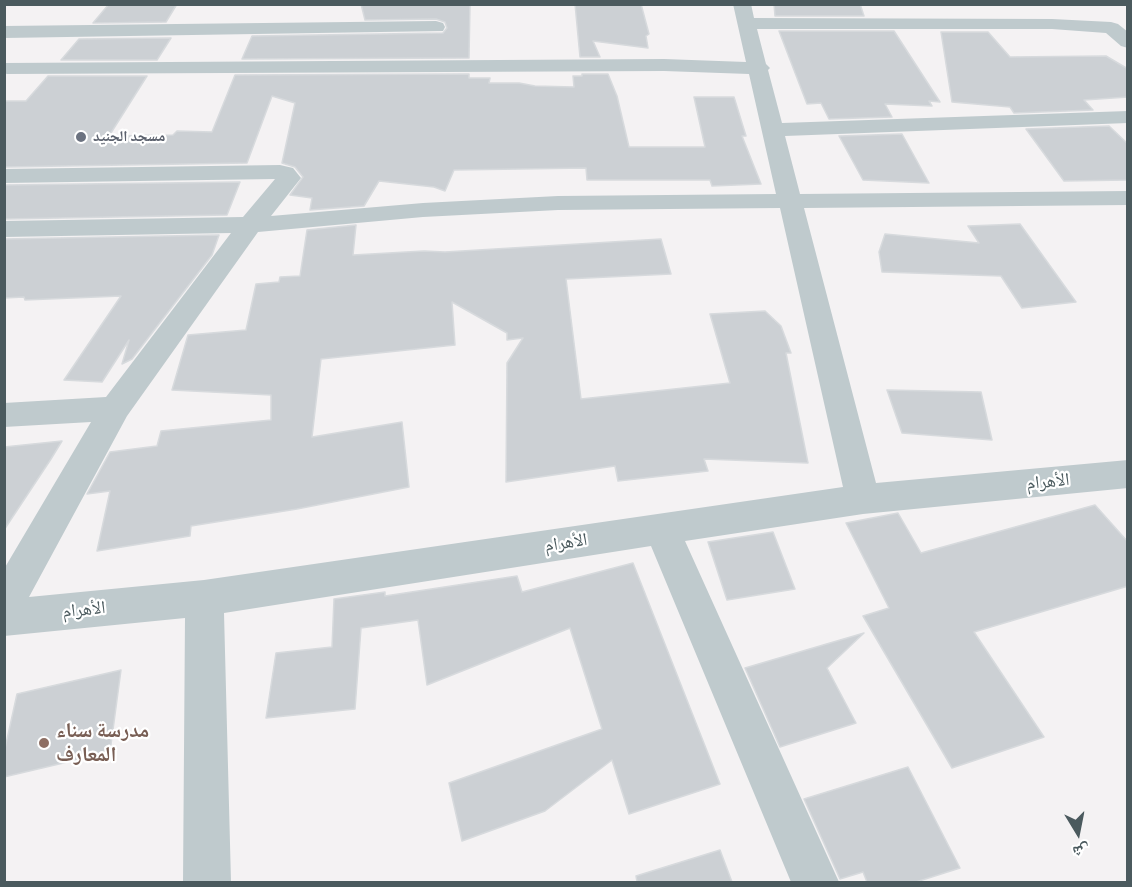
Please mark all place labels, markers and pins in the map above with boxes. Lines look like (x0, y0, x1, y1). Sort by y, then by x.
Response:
place label: مسجد الجنيد (93, 128, 165, 146)
marker: مسجد الجنيد (74, 130, 88, 144)
place label: مدرسة سناء المعارف (56, 718, 149, 768)
marker: مدرسة سناء المعارف (37, 736, 51, 750)

